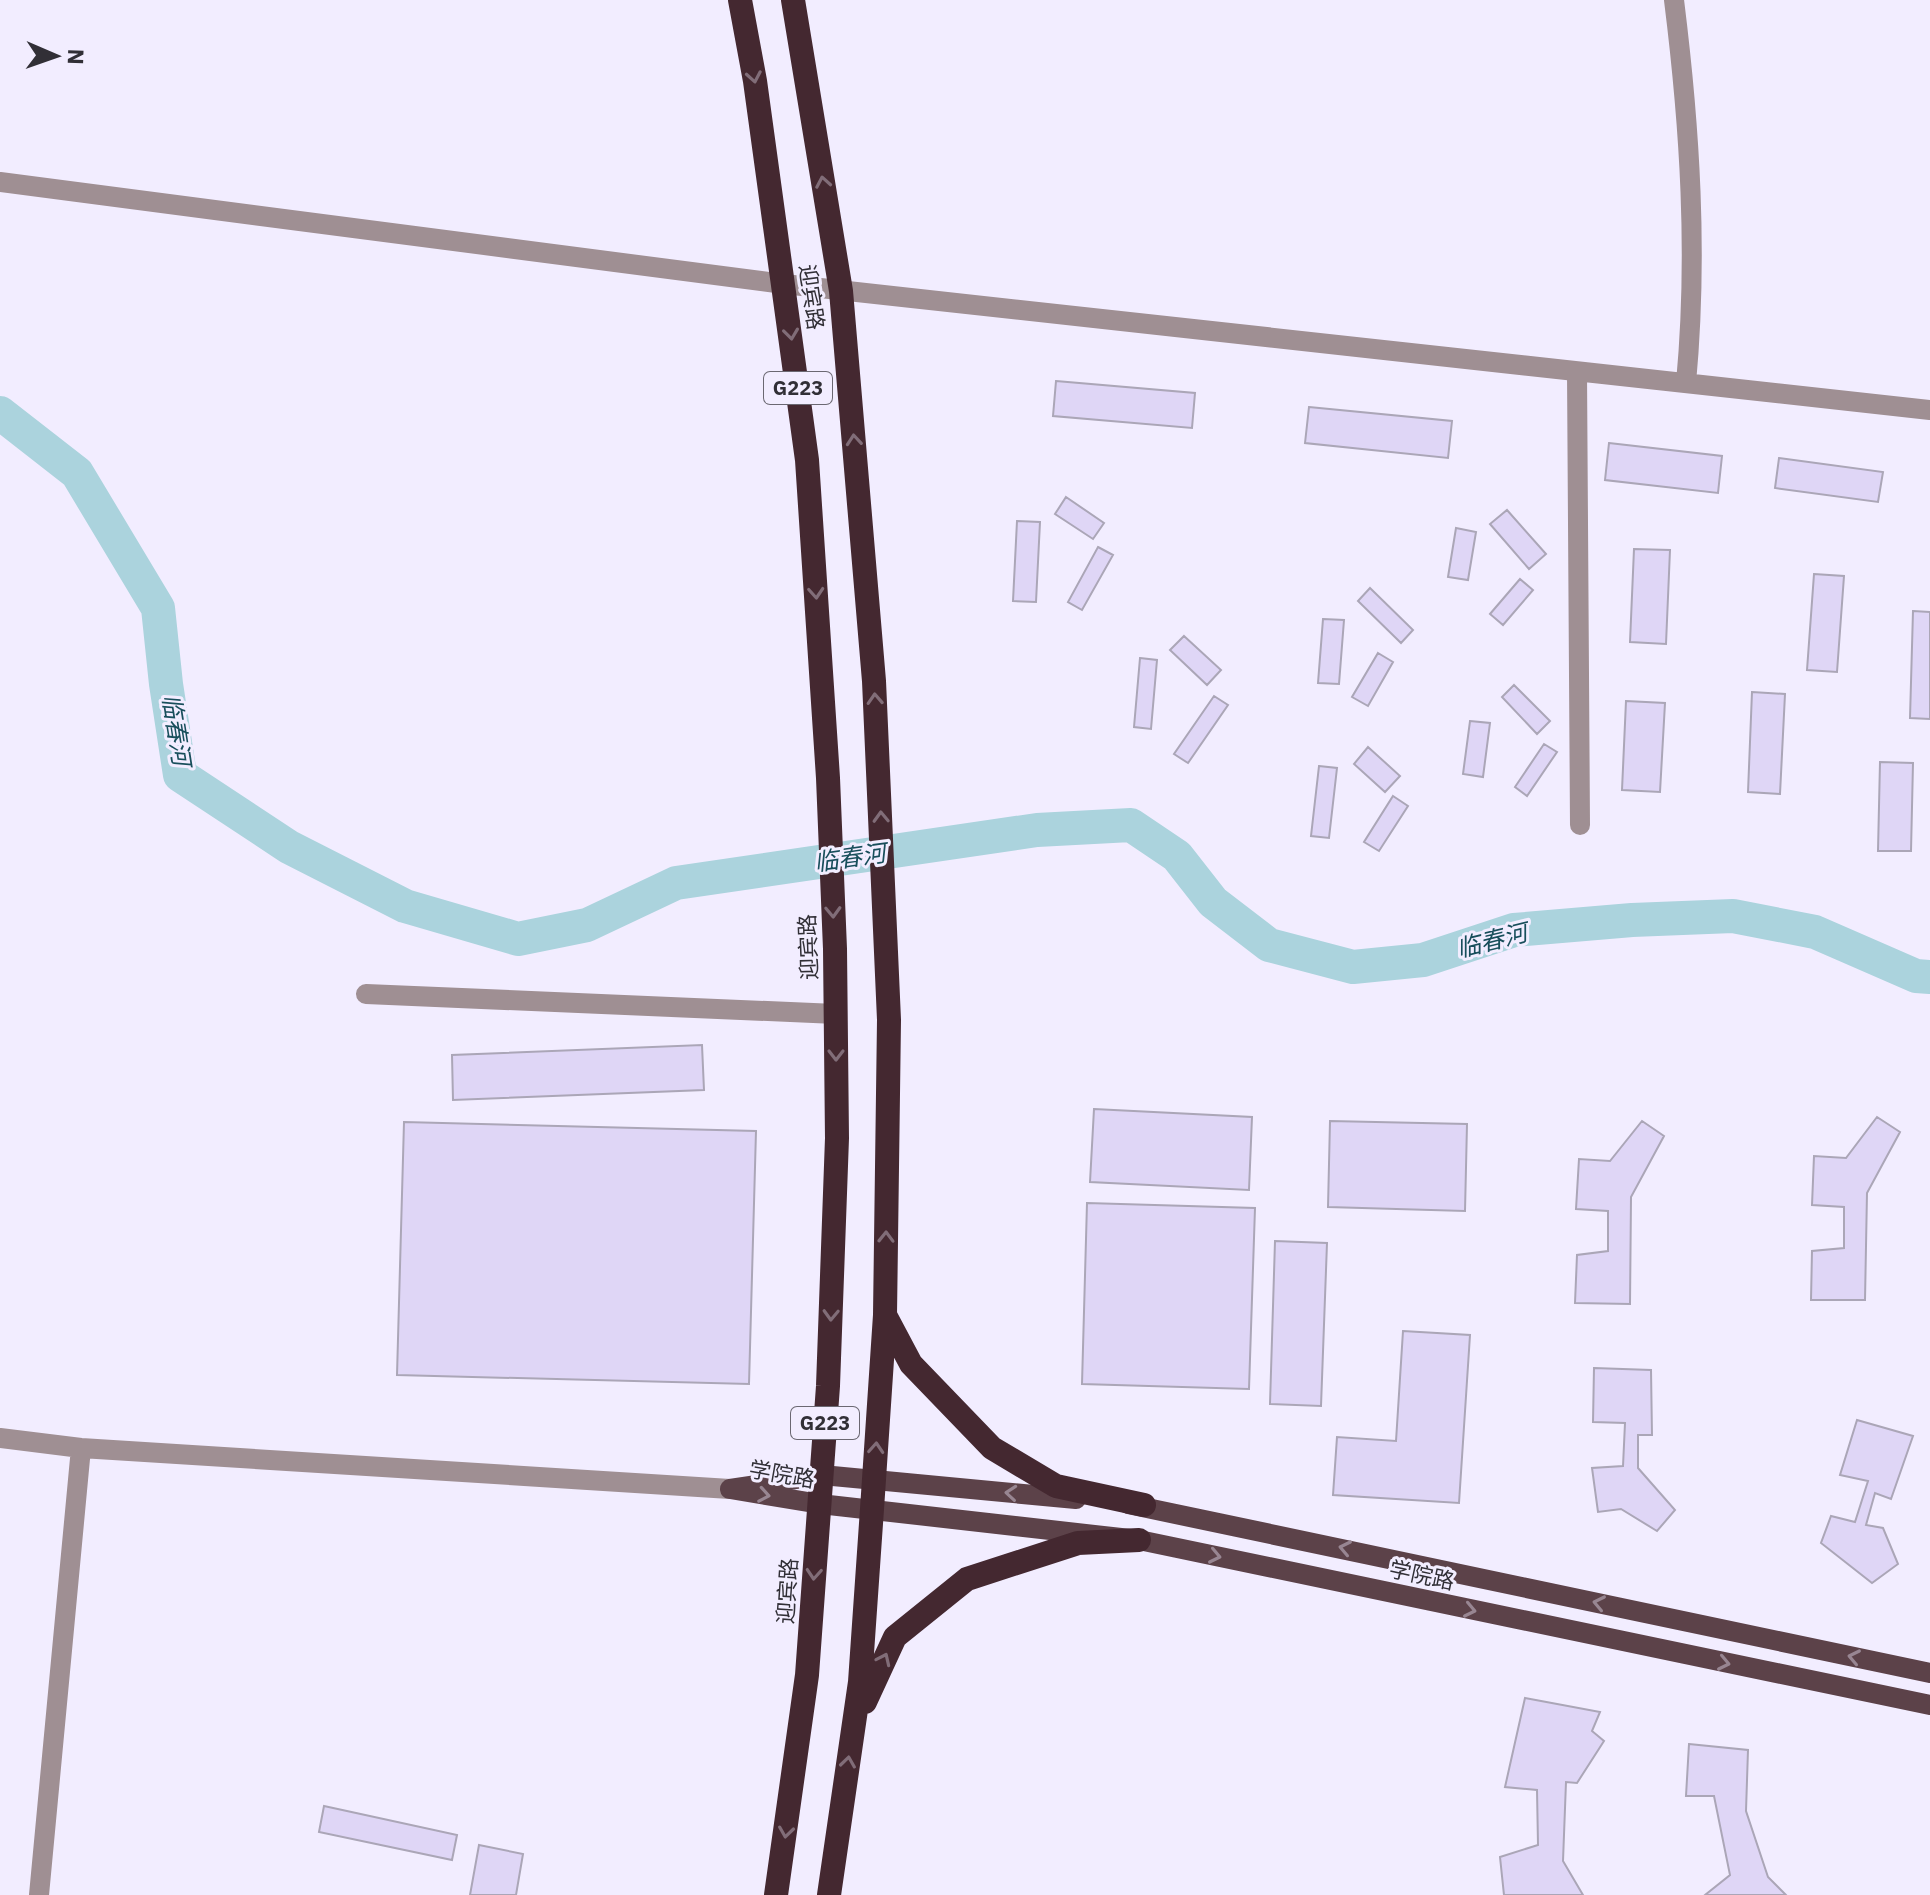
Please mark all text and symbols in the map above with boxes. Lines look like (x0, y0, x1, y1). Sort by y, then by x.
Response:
north arrow (16, 16, 96, 96)
text: N (62, 48, 91, 65)
one-way arrow (744, 70, 761, 83)
one-way arrow (815, 176, 832, 189)
street label: 迎宾路 (794, 262, 831, 332)
one-way arrow (782, 327, 799, 341)
road number: G223 (764, 372, 832, 404)
one-way arrow (846, 433, 863, 446)
one-way arrow (807, 587, 824, 600)
water label: 临春河 (156, 692, 199, 772)
one-way arrow (867, 692, 884, 705)
one-way arrow (873, 810, 890, 823)
water label: 临春河 (812, 836, 892, 878)
one-way arrow (825, 906, 842, 919)
street label: 迎宾路 (792, 914, 823, 981)
water label: 临春河 (1453, 915, 1534, 964)
one-way arrow (827, 1049, 845, 1062)
one-way arrow (878, 1230, 895, 1243)
one-way arrow (822, 1309, 839, 1322)
road number: G223 (791, 1407, 859, 1439)
one-way arrow (867, 1441, 884, 1454)
street label: 学院路 (747, 1453, 817, 1494)
one-way arrow (1004, 1484, 1017, 1501)
one-way arrow (757, 1485, 771, 1502)
one-way arrow (1339, 1540, 1353, 1557)
one-way arrow (1208, 1547, 1222, 1564)
street label: 学院路 (1387, 1553, 1457, 1596)
street label: 迎宾路 (770, 1557, 803, 1625)
one-way arrow (806, 1568, 823, 1581)
one-way arrow (1593, 1595, 1607, 1612)
one-way arrow (1463, 1600, 1476, 1617)
one-way arrow (1847, 1649, 1861, 1666)
one-way arrow (874, 1653, 890, 1667)
one-way arrow (1718, 1653, 1731, 1670)
one-way arrow (839, 1755, 856, 1769)
one-way arrow (778, 1826, 795, 1839)

